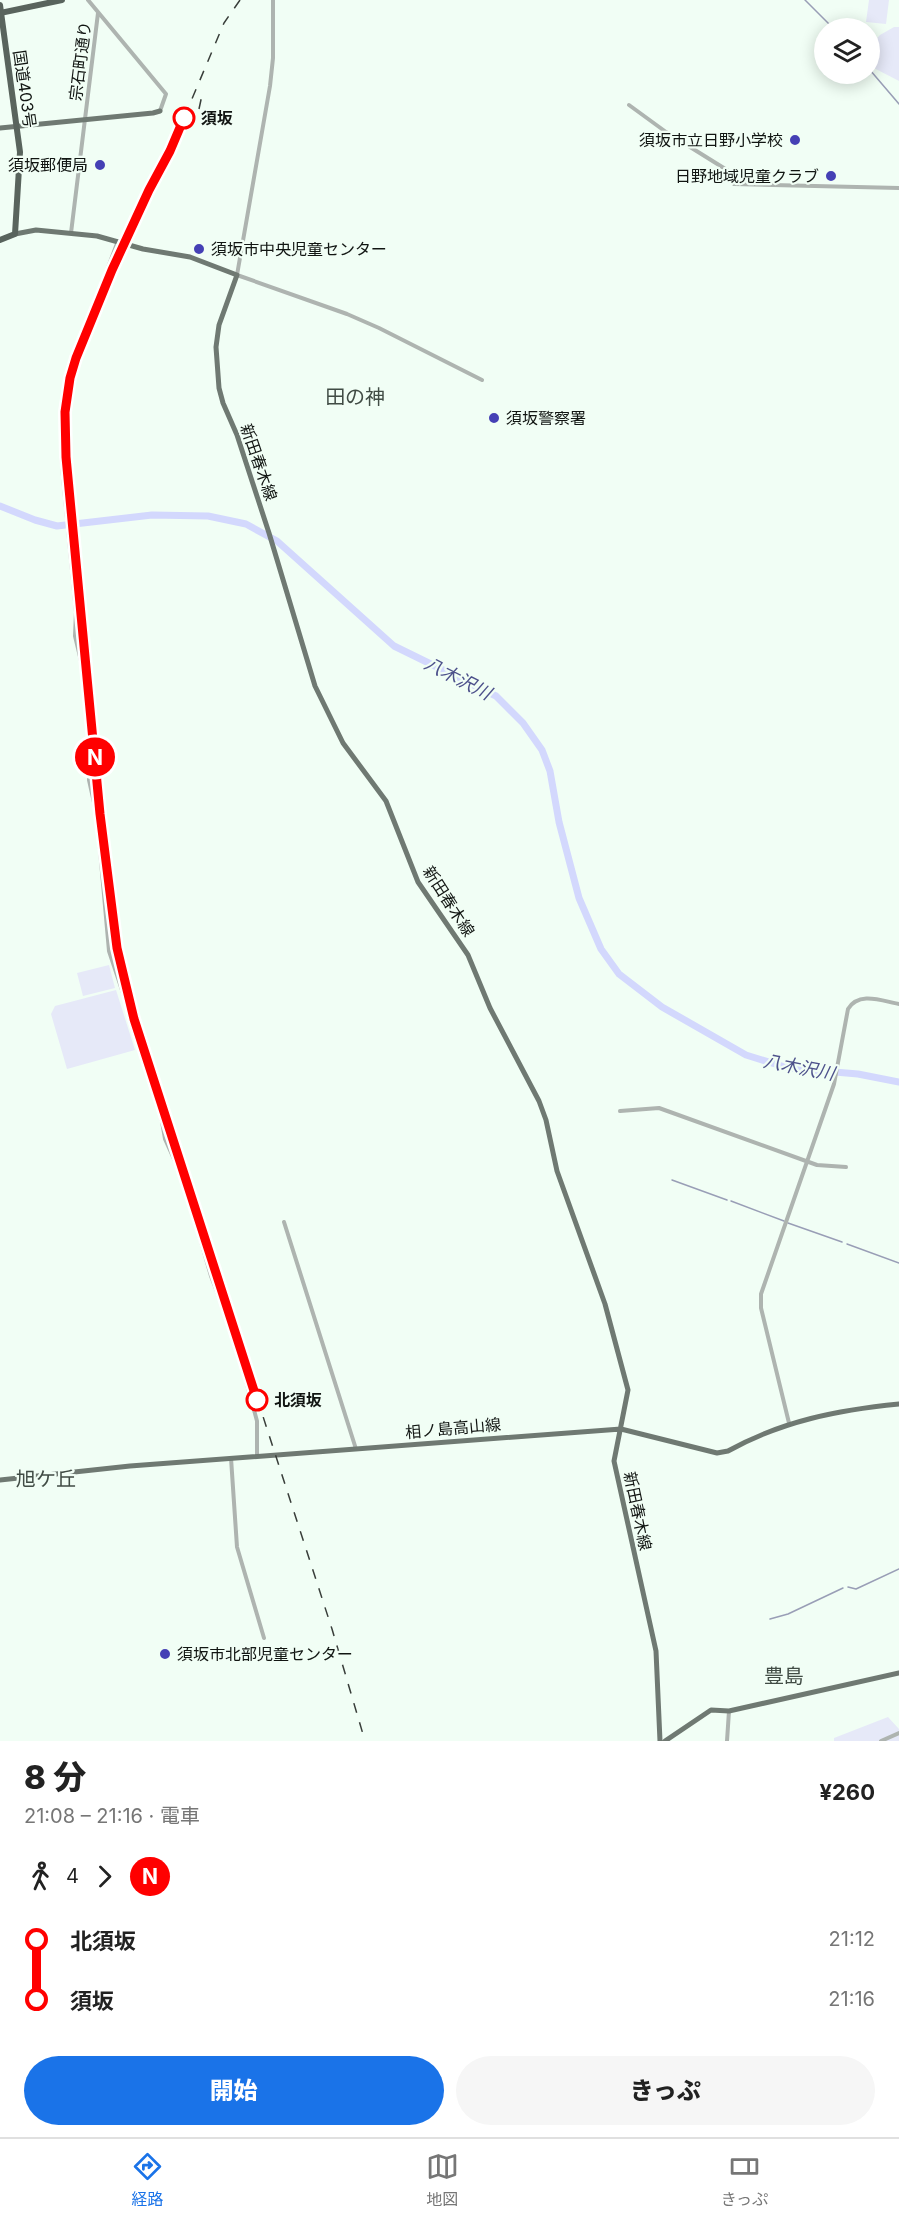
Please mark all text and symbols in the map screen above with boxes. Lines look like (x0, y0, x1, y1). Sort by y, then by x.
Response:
map controls (814, 18, 880, 84)
button: layers (814, 18, 880, 84)
street label: 宗石町通り (65, 20, 95, 102)
street label: 国道403号 (10, 49, 40, 129)
marker: 須坂 (173, 107, 195, 129)
place label: 須坂 (201, 108, 233, 128)
place label: 須坂市立日野小学校 (639, 130, 783, 150)
marker: 須坂市立日野小学校 (788, 133, 802, 147)
place label: 須坂郵便局 (8, 155, 88, 175)
marker: 須坂郵便局 (93, 158, 107, 172)
place label: 日野地域児童クラブ (675, 166, 819, 186)
marker: 日野地域児童クラブ (824, 169, 838, 183)
place label: 須坂市中央児童センター (211, 239, 387, 259)
marker: 須坂市中央児童センター (192, 242, 206, 256)
district label: 田の神 (325, 385, 385, 409)
place label: 須坂警察署 (506, 408, 586, 428)
marker: 須坂警察署 (487, 411, 501, 425)
street label: 新田春木線 (237, 421, 281, 503)
water label: 八木沢川 (421, 652, 497, 705)
line badge: N (76, 738, 115, 777)
text: N (87, 745, 103, 770)
street label: 新田春木線 (419, 862, 479, 940)
water label: 八木沢川 (762, 1050, 838, 1085)
marker: 北須坂 (246, 1389, 268, 1411)
place label: 北須坂 (274, 1390, 322, 1410)
street label: 相ノ島高山線 (404, 1414, 502, 1442)
district label: 旭ケ丘 (16, 1467, 76, 1491)
street label: 新田春木線 (620, 1470, 656, 1552)
place label: 須坂市北部児童センター (177, 1644, 353, 1664)
marker: 須坂市北部児童センター (158, 1647, 172, 1661)
district label: 豊島 (764, 1664, 804, 1688)
text: 8 分 (24, 1757, 86, 1797)
text: ¥260 (819, 1779, 875, 1805)
text: 21:08 – 21:16 · 電車 (24, 1804, 200, 1828)
icon: walk (24, 1860, 57, 1893)
icon: forward (88, 1860, 121, 1893)
text: 4 (66, 1864, 79, 1888)
text: N (142, 1864, 158, 1889)
text: 21:12 (829, 1927, 875, 1951)
text: 北須坂 (70, 1928, 136, 1954)
text: 21:16 (828, 1987, 875, 2011)
text: 須坂 (70, 1988, 114, 2014)
button: 開始 (24, 2056, 444, 2125)
button: きっぷ (456, 2056, 875, 2125)
tab: 経路 (131, 2150, 164, 2210)
tab: 地図 (426, 2150, 459, 2210)
tab: きっぷ (721, 2150, 768, 2210)

